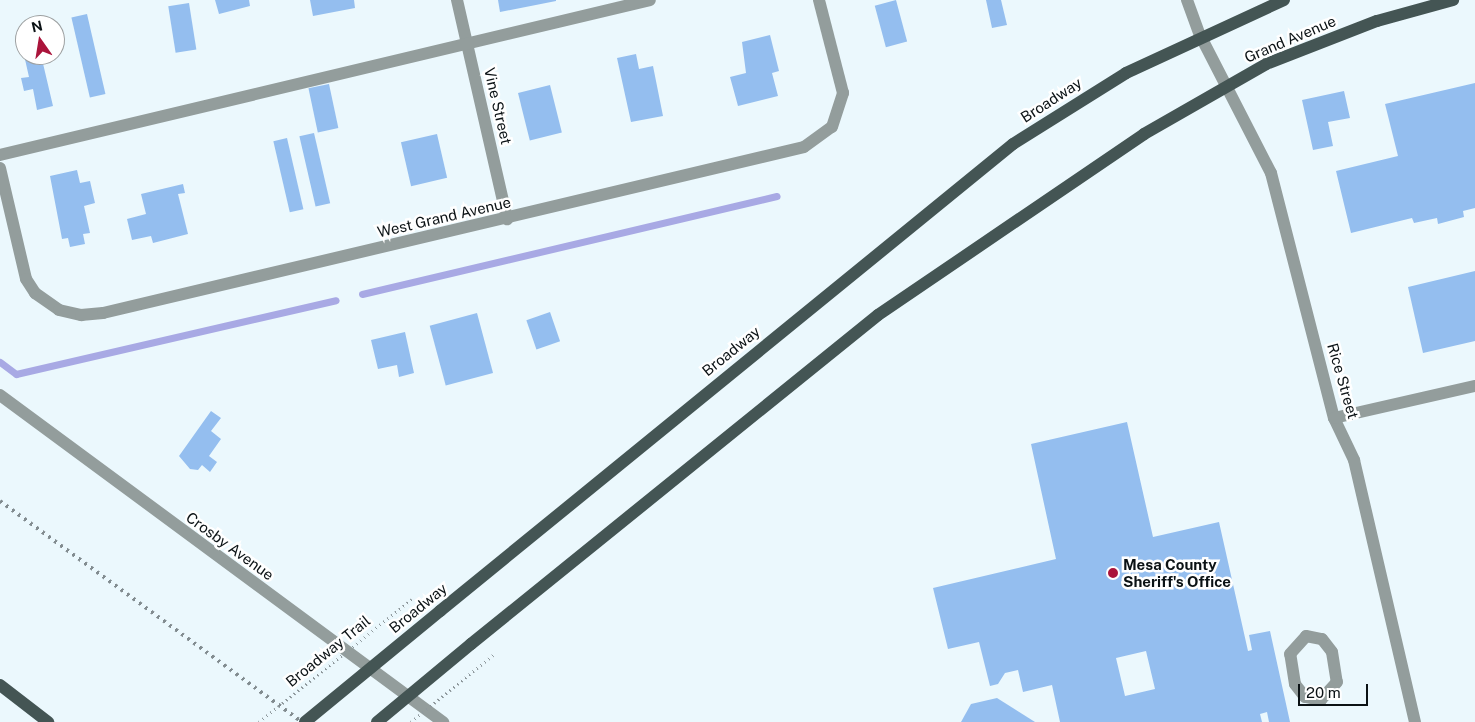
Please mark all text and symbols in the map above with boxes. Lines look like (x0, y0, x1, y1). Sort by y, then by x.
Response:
street label: Grand Avenue (1242, 12, 1338, 66)
north arrow (15, 15, 65, 65)
text: N (30, 17, 44, 35)
street label: Vine Street (480, 66, 516, 146)
street label: Broadway (1017, 74, 1085, 126)
street label: West Grand Avenue (375, 193, 513, 241)
street label: Broadway (699, 322, 763, 380)
street label: Rice Street (1324, 341, 1362, 421)
street label: Crosby Avenue (183, 508, 277, 584)
place label: Mesa County Sheriff's Office (1123, 555, 1231, 590)
marker: Mesa County Sheriff's Office (1107, 567, 1119, 579)
street label: Broadway (386, 579, 450, 637)
street label: Broadway Trail (282, 611, 374, 691)
scale bar (1300, 674, 1370, 706)
text: 20 m (1306, 684, 1341, 701)

